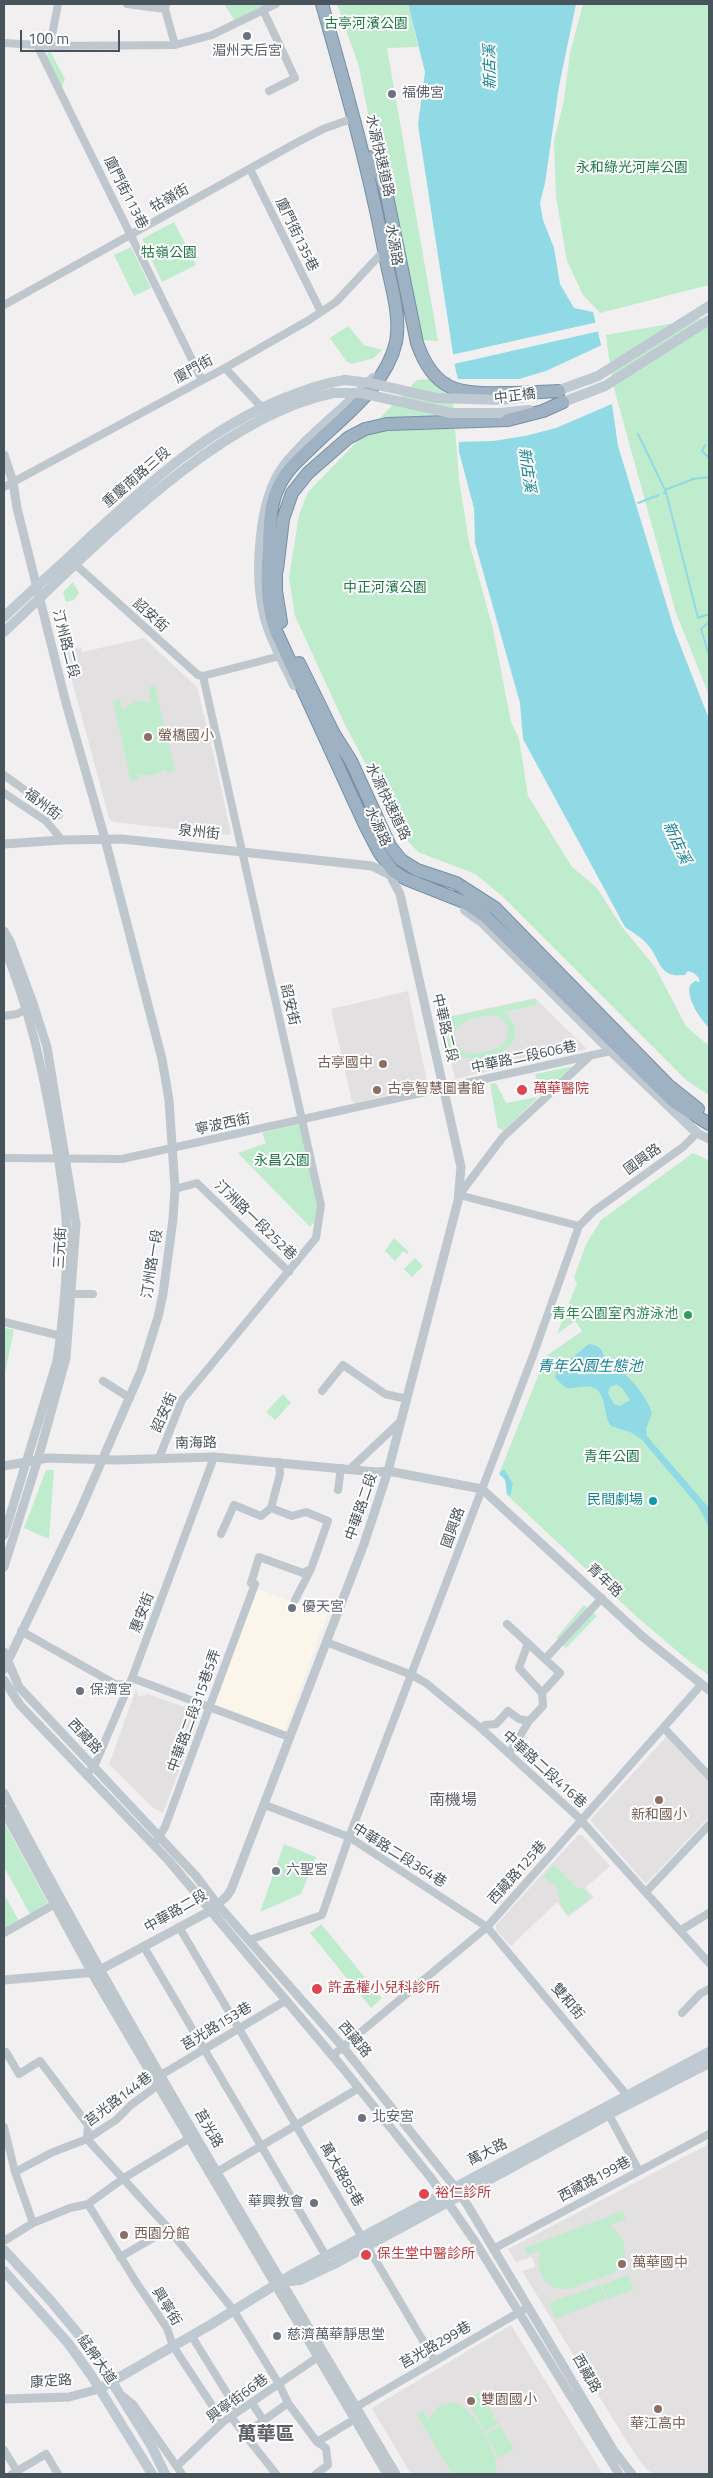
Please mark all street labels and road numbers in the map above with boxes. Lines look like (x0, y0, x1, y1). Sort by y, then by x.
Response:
street label: 水源快速道路 (361, 113, 397, 199)
street label: 廈門街113巷 (99, 154, 151, 232)
street label: 牯嶺街 (148, 181, 192, 217)
street label: 廈門街135巷 (271, 196, 321, 274)
street label: 水源路 (381, 223, 405, 267)
street label: 廈門街 (172, 352, 216, 388)
street label: 中正橋 (493, 386, 537, 408)
street label: 重慶南路三段 (100, 444, 174, 512)
street label: 詔安街 (129, 596, 171, 636)
street label: 汀州路二段 (48, 608, 82, 680)
street label: 水源快速道路 (361, 761, 413, 843)
street label: 福州街 (20, 786, 64, 824)
street label: 水源路 (361, 804, 393, 850)
street label: 泉州街 (177, 822, 221, 844)
street label: 詔安街 (276, 983, 302, 1027)
street label: 中華路二段 (428, 992, 460, 1064)
street label: 中華路二段606巷 (470, 1039, 578, 1077)
street label: 寧波西街 (194, 1111, 252, 1139)
street label: 國興路 (621, 1141, 665, 1179)
street label: 汀洲路一段252巷 (210, 1178, 300, 1264)
street label: 三元街 (52, 1227, 70, 1269)
street label: 汀州路一段 (139, 1228, 167, 1300)
street label: 詔安街 (149, 1390, 181, 1436)
street label: 南海路 (175, 1435, 217, 1453)
street label: 中華路二段 (343, 1471, 381, 1543)
street label: 國興路 (439, 1505, 469, 1551)
street label: 青年路 (583, 1561, 625, 1601)
street label: 惠安街 (128, 1590, 158, 1636)
street label: 中華路二段315巷5弄 (165, 1647, 225, 1775)
street label: 西藏路 (64, 1716, 104, 1758)
street label: 中華路二段416巷 (498, 1728, 590, 1812)
street label: 中華路二段364巷 (349, 1820, 449, 1892)
street label: 西藏路125巷 (485, 1838, 551, 1908)
street label: 中華路二段 (141, 1887, 211, 1937)
street label: 雙和街 (547, 1981, 587, 2023)
street label: 莒光路153巷 (179, 1999, 255, 2055)
street label: 西藏路 (334, 2019, 374, 2061)
street label: 莒光路144巷 (82, 2069, 156, 2131)
street label: 莒光路 (190, 2107, 226, 2151)
street label: 萬大路 (465, 2136, 511, 2170)
street label: 萬大路85巷 (316, 2140, 366, 2210)
street label: 西藏路199巷 (556, 2154, 634, 2206)
street label: 興寧街 (148, 2285, 184, 2329)
street label: 莒光路299巷 (397, 2319, 475, 2373)
street label: 艋舺大道 (73, 2332, 119, 2388)
street label: 西藏路 (568, 2352, 604, 2396)
street label: 興寧街66巷 (204, 2371, 272, 2427)
street label: 康定路 (29, 2372, 73, 2392)

